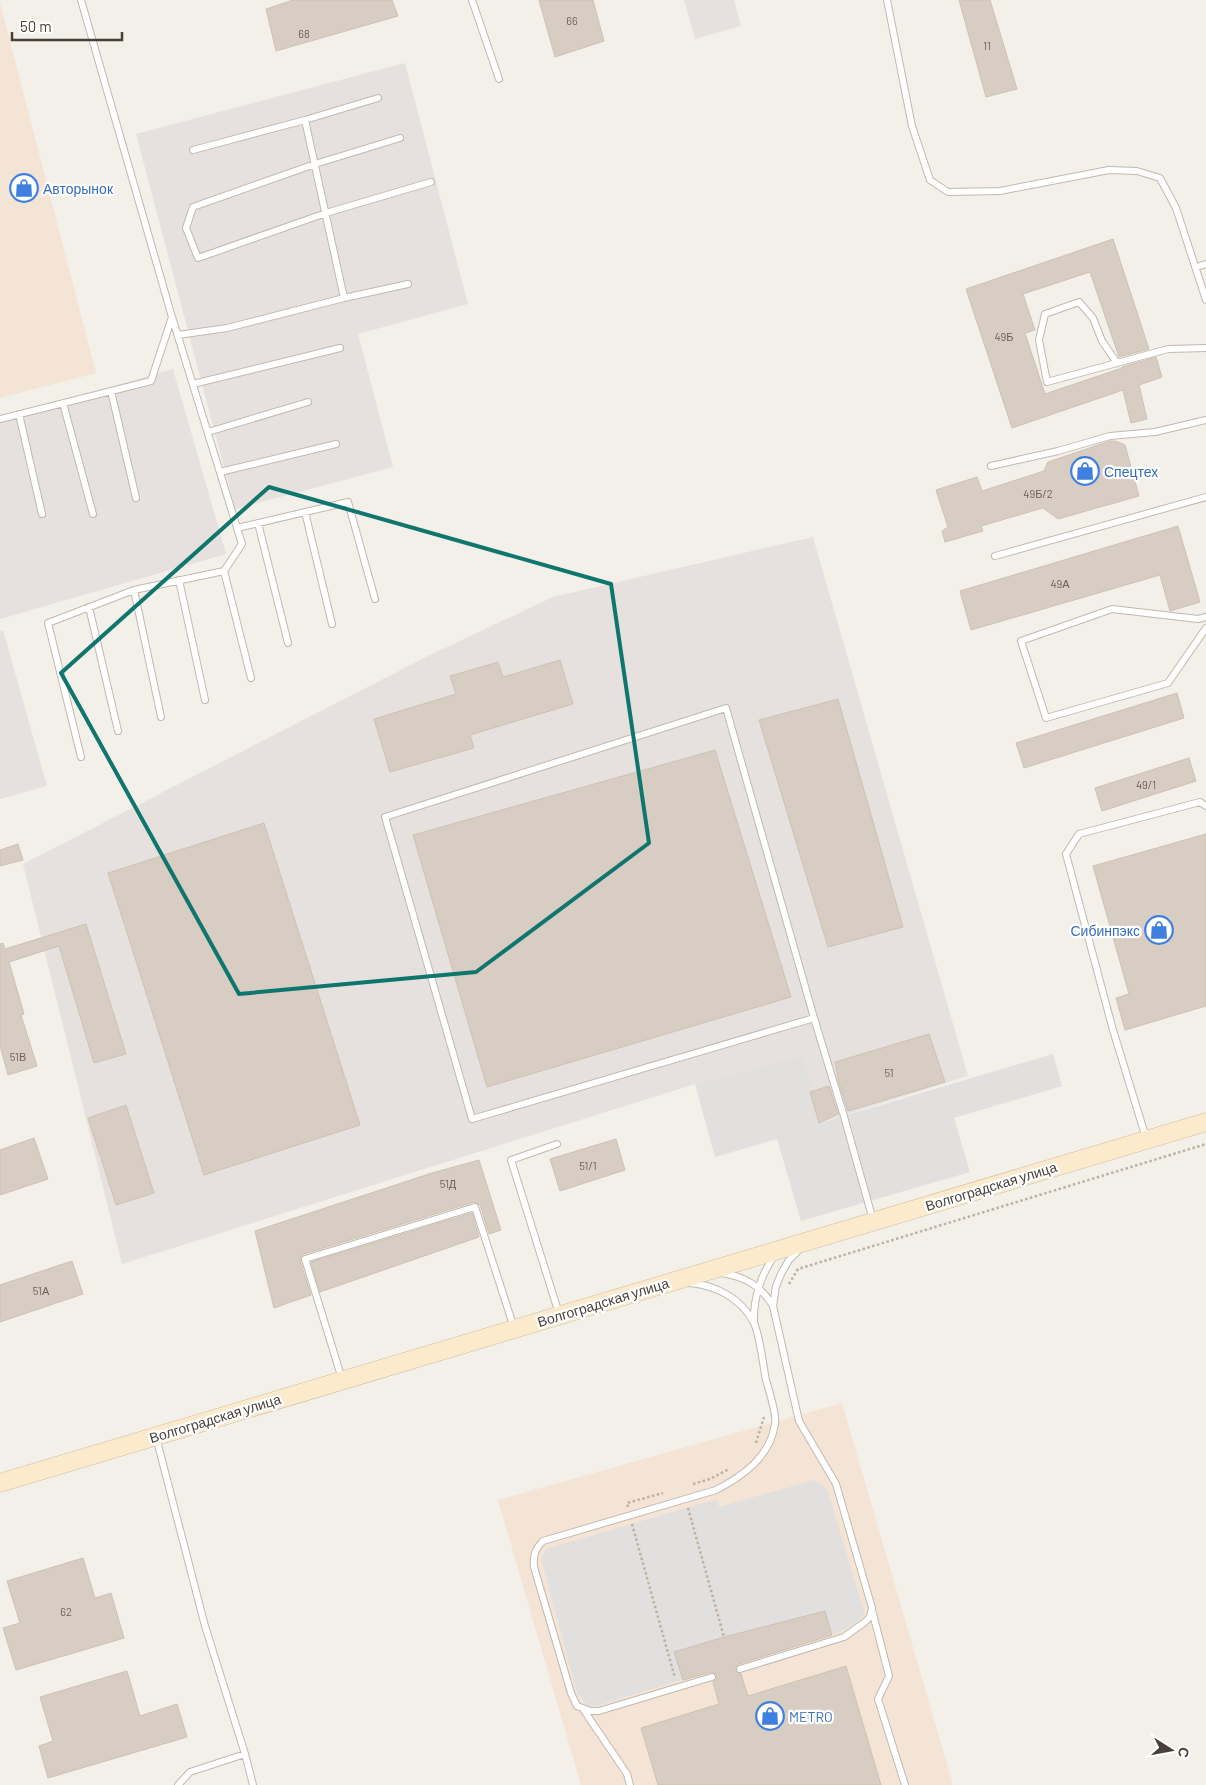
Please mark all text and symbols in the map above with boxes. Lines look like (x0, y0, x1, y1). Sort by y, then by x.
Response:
scale bar (12, 10, 122, 42)
house number: 66 (566, 14, 578, 27)
text: 50 m (20, 17, 52, 35)
house number: 68 (298, 27, 310, 40)
house number: 11 (983, 39, 991, 52)
shop icon: Авторынок (9, 173, 39, 203)
place label: Авторынок (43, 180, 114, 197)
house number: 49Б (994, 330, 1014, 343)
shop icon: Спецтех (1070, 456, 1100, 486)
place label: Спецтех (1104, 463, 1158, 480)
house number: 49Б/2 (1023, 487, 1053, 500)
house number: 49А (1050, 577, 1070, 590)
house number: 49/1 (1136, 778, 1156, 791)
shop icon: Сибинпэкс (1144, 915, 1174, 945)
place label: Сибинпэкс (1070, 922, 1140, 939)
house number: 51В (10, 1050, 26, 1063)
house number: 51 (884, 1066, 894, 1079)
street label: Волгоградская улица (923, 1158, 1059, 1214)
house number: 51/1 (579, 1159, 597, 1172)
house number: 51Д (440, 1177, 457, 1190)
street label: Волгоградская улица (535, 1274, 671, 1330)
house number: 51А (33, 1284, 50, 1297)
street label: Волгоградская улица (147, 1390, 283, 1446)
house number: 62 (60, 1605, 72, 1618)
shop icon: METRO (755, 1701, 785, 1731)
place label: METRO (789, 1708, 833, 1725)
north arrow (1146, 1725, 1196, 1775)
text: С (1175, 1746, 1194, 1759)

